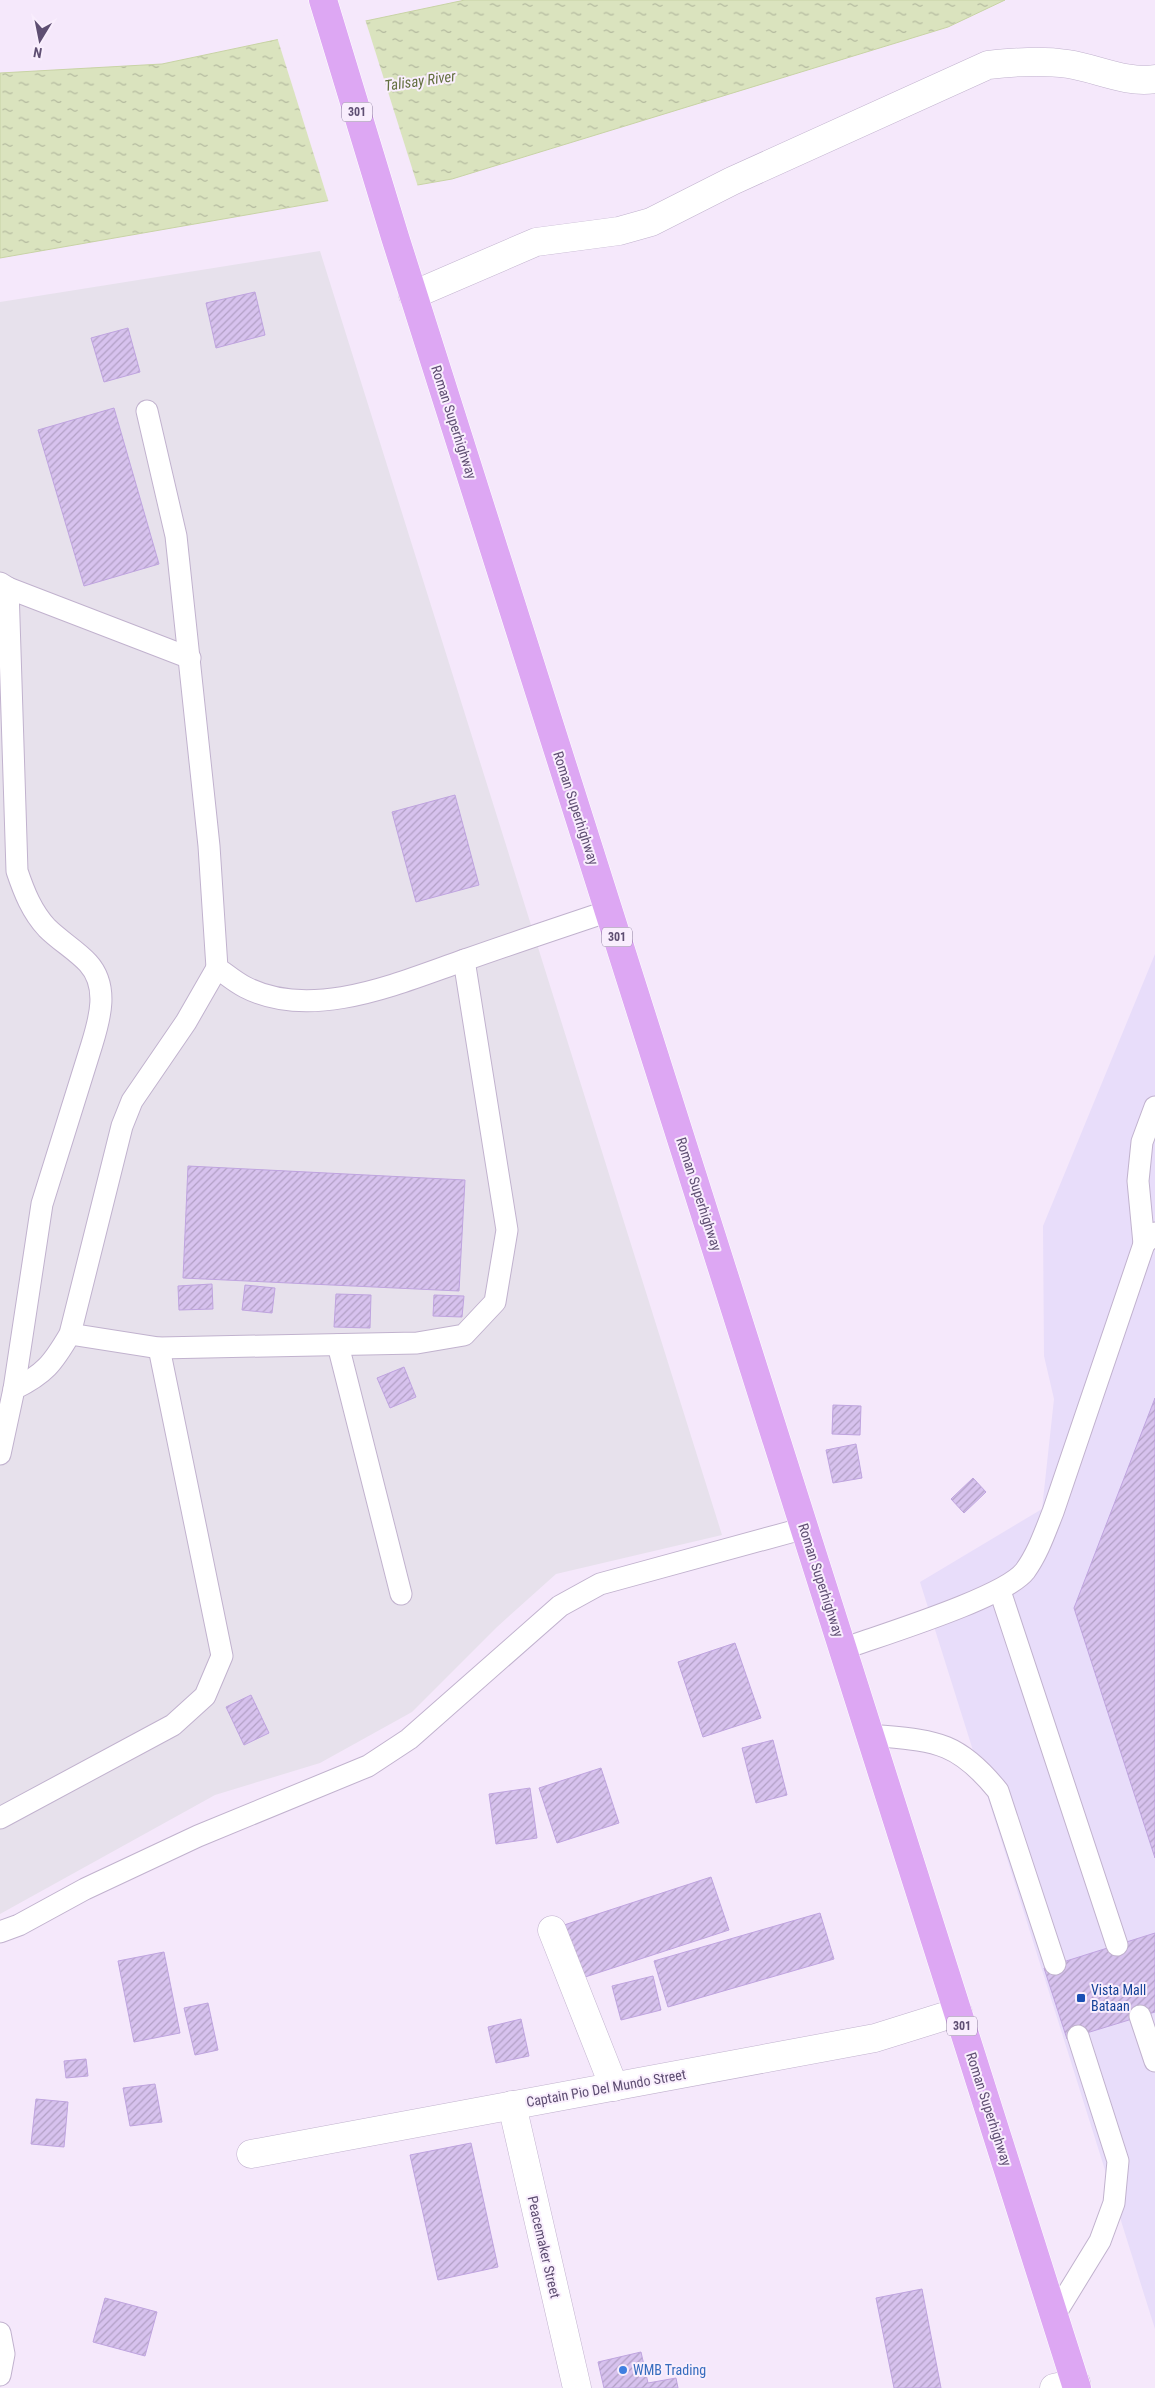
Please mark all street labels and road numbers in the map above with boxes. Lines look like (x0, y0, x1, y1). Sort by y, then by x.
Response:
road number: 301 (342, 102, 372, 121)
street label: Roman Superhighway (428, 363, 480, 481)
street label: Roman Superhighway (550, 749, 602, 867)
road number: 301 (602, 928, 632, 946)
street label: Roman Superhighway (673, 1135, 725, 1253)
street label: Roman Superhighway (795, 1521, 847, 1639)
road number: 301 (947, 2016, 977, 2035)
street label: Roman Superhighway (963, 2050, 1015, 2168)
street label: Captain Pio Del Mundo Street (525, 2066, 687, 2110)
street label: Peacemaker Street (524, 2194, 564, 2300)

